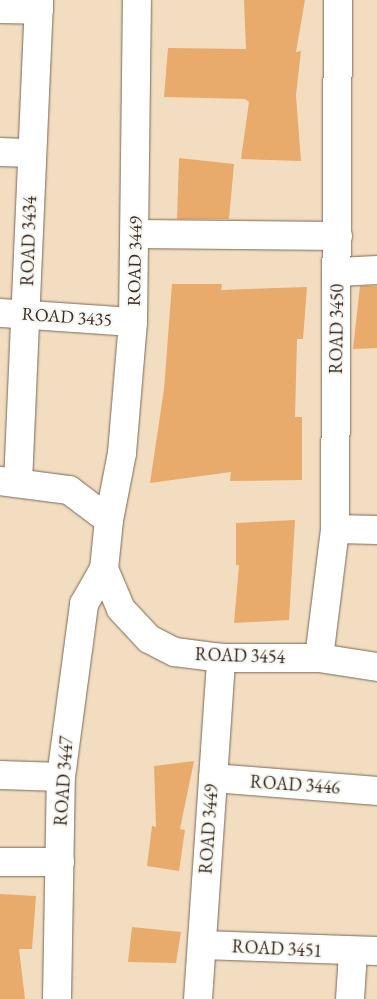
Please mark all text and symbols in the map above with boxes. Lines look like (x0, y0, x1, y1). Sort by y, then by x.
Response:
street label: ROAD 3434 (17, 196, 41, 286)
street label: ROAD 3449 (123, 216, 147, 306)
street label: ROAD 3450 (325, 284, 349, 374)
street label: ROAD 3435 (21, 303, 113, 331)
street label: ROAD 3454 (195, 644, 285, 668)
street label: ROAD 3447 (50, 735, 78, 827)
street label: ROAD 3446 (249, 771, 341, 799)
street label: ROAD 3449 (195, 783, 223, 875)
street label: ROAD 3451 (231, 936, 323, 962)

